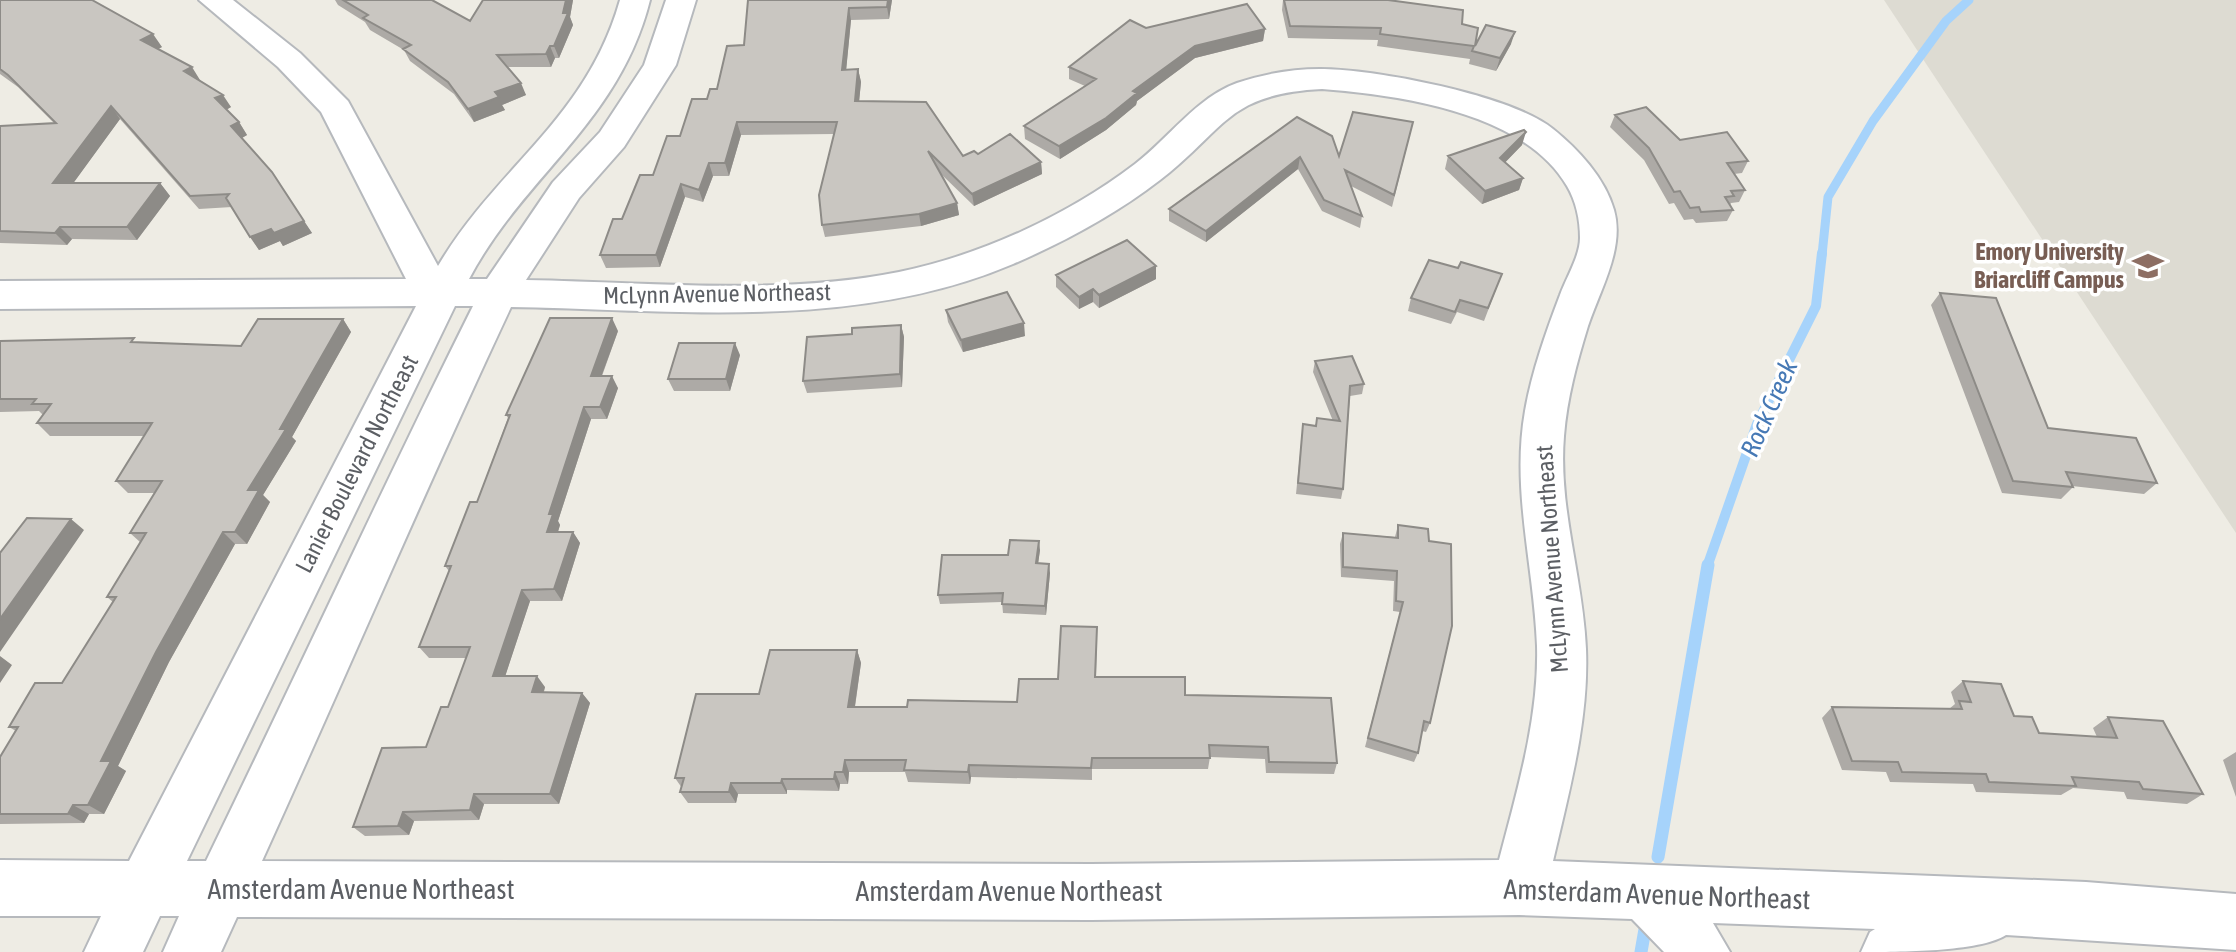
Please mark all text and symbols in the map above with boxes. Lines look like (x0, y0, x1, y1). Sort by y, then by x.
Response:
place label: Emory University Briarcliff Campus (1974, 238, 2125, 293)
school or university icon: Emory University Briarcliff Campus (2131, 249, 2165, 283)
street label: McLynn Avenue Northeast (603, 278, 831, 309)
street label: Lanier Boulevard Northeast (290, 350, 423, 577)
water label: Rock Creek (1734, 354, 1804, 461)
street label: McLynn Avenue Northeast (1530, 444, 1573, 674)
street label: Amsterdam Avenue Northeast (207, 873, 515, 905)
street label: Amsterdam Avenue Northeast (1503, 873, 1811, 915)
street label: Amsterdam Avenue Northeast (855, 875, 1163, 907)

